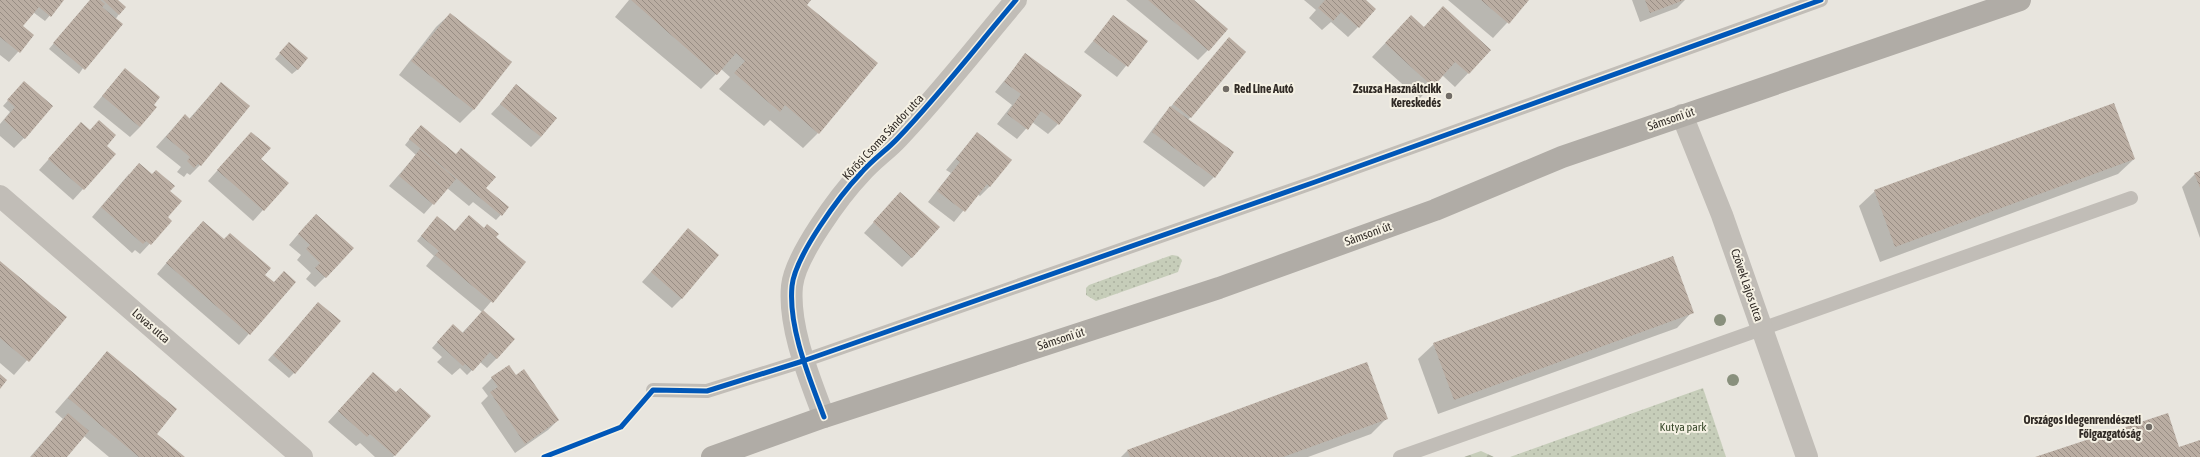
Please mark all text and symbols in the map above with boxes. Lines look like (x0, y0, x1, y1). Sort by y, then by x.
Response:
place label: Red Line Autó (1234, 82, 1294, 96)
place label: Zsuzsa Használtcikk Kereskedés (1353, 82, 1442, 110)
marker: Red Line Autó (1221, 84, 1231, 94)
street label: Kőrösi Csoma Sándor utca (840, 91, 926, 183)
marker: Zsuzsa Használtcikk Kereskedés (1444, 91, 1454, 101)
street label: Sámsoni út (1646, 104, 1697, 134)
street label: Sámsoni út (1343, 219, 1394, 249)
street label: Czövek Lajos utca (1728, 247, 1766, 323)
street label: Lovas utca (129, 306, 173, 346)
street label: Sámsoni út (1036, 325, 1087, 353)
place label: Országos Idegenrendészeti Főigazgatóság (2023, 413, 2142, 441)
park label: Kutya park (1659, 420, 1707, 434)
marker: Országos Idegenrendészeti Főigazgatóság (2144, 422, 2154, 432)

